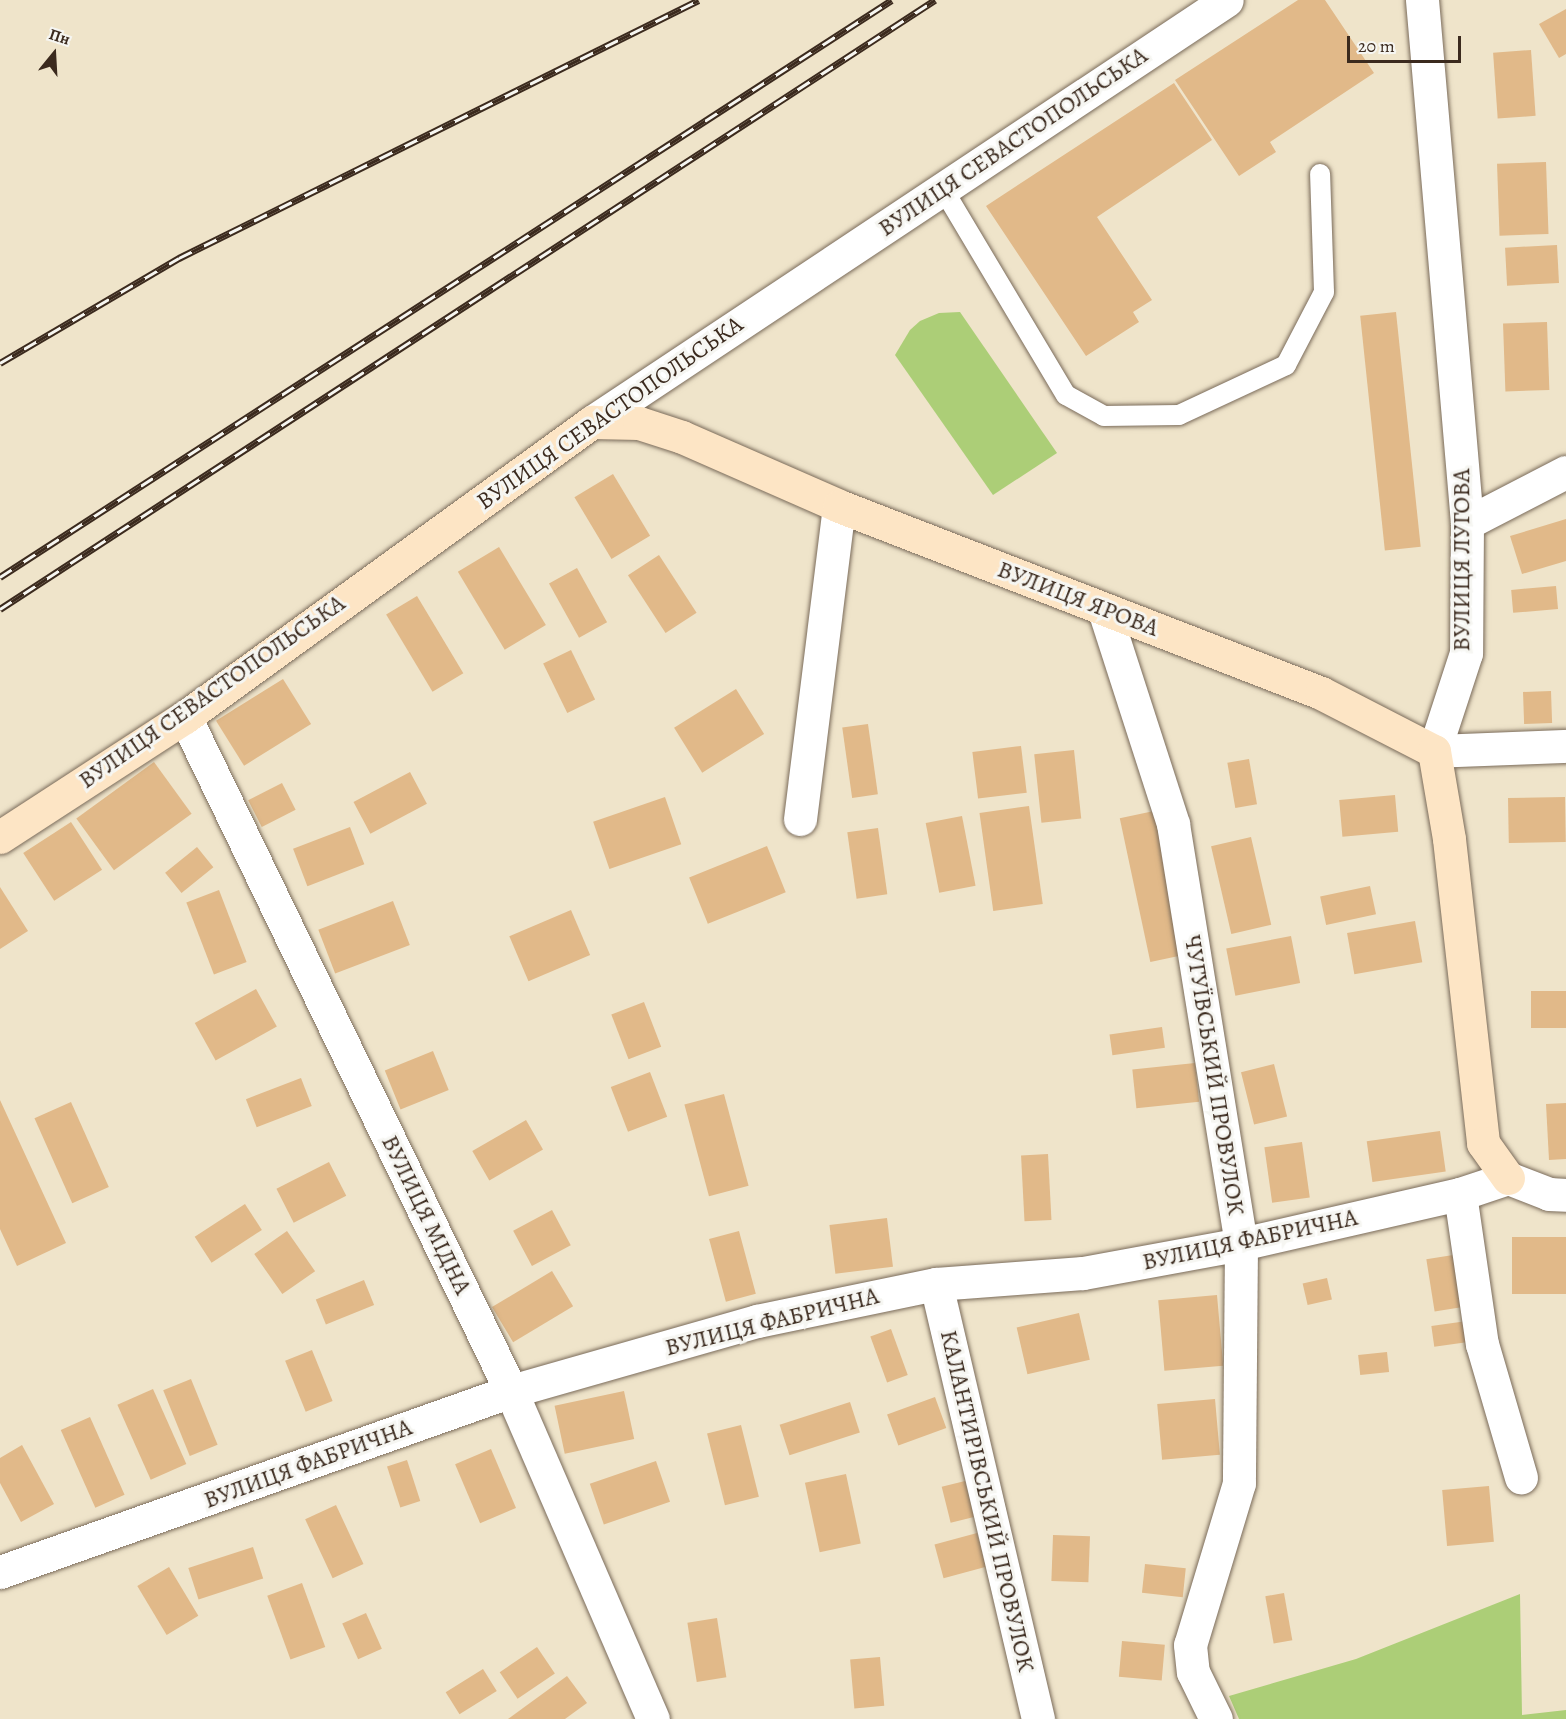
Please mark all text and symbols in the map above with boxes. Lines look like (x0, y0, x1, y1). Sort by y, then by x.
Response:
text: Пн (46, 23, 73, 51)
north arrow (24, 24, 84, 84)
scale bar (1350, 24, 1464, 62)
text: 20 m (1358, 34, 1395, 58)
street label: ВУЛИЦЯ СЕВАСТОПОЛЬСЬКА (873, 41, 1153, 243)
street label: ВУЛИЦЯ СЕВАСТОПОЛЬСЬКА (471, 310, 749, 516)
street label: ВУЛИЦЯ ЛУГОВА (1448, 468, 1476, 652)
street label: ВУЛИЦЯ ЯРОВА (993, 555, 1163, 643)
street label: ВУЛИЦЯ СЕВАСТОПОЛЬСЬКА (73, 589, 351, 795)
street label: ЧУГУЇВСЬКИЙ ПРОВУЛОК (1178, 933, 1250, 1217)
street label: ВУЛИЦЯ МІДНА (375, 1131, 477, 1299)
street label: ВУЛИЦЯ ФАБРИЧНА (1140, 1203, 1360, 1277)
street label: ВУЛИЦЯ ФАБРИЧНА (662, 1282, 882, 1362)
street label: КАЛАНТИРІВСЬКИЙ ПРОВУЛОК (934, 1327, 1040, 1675)
street label: ВУЛИЦЯ ФАБРИЧНА (200, 1413, 416, 1515)

